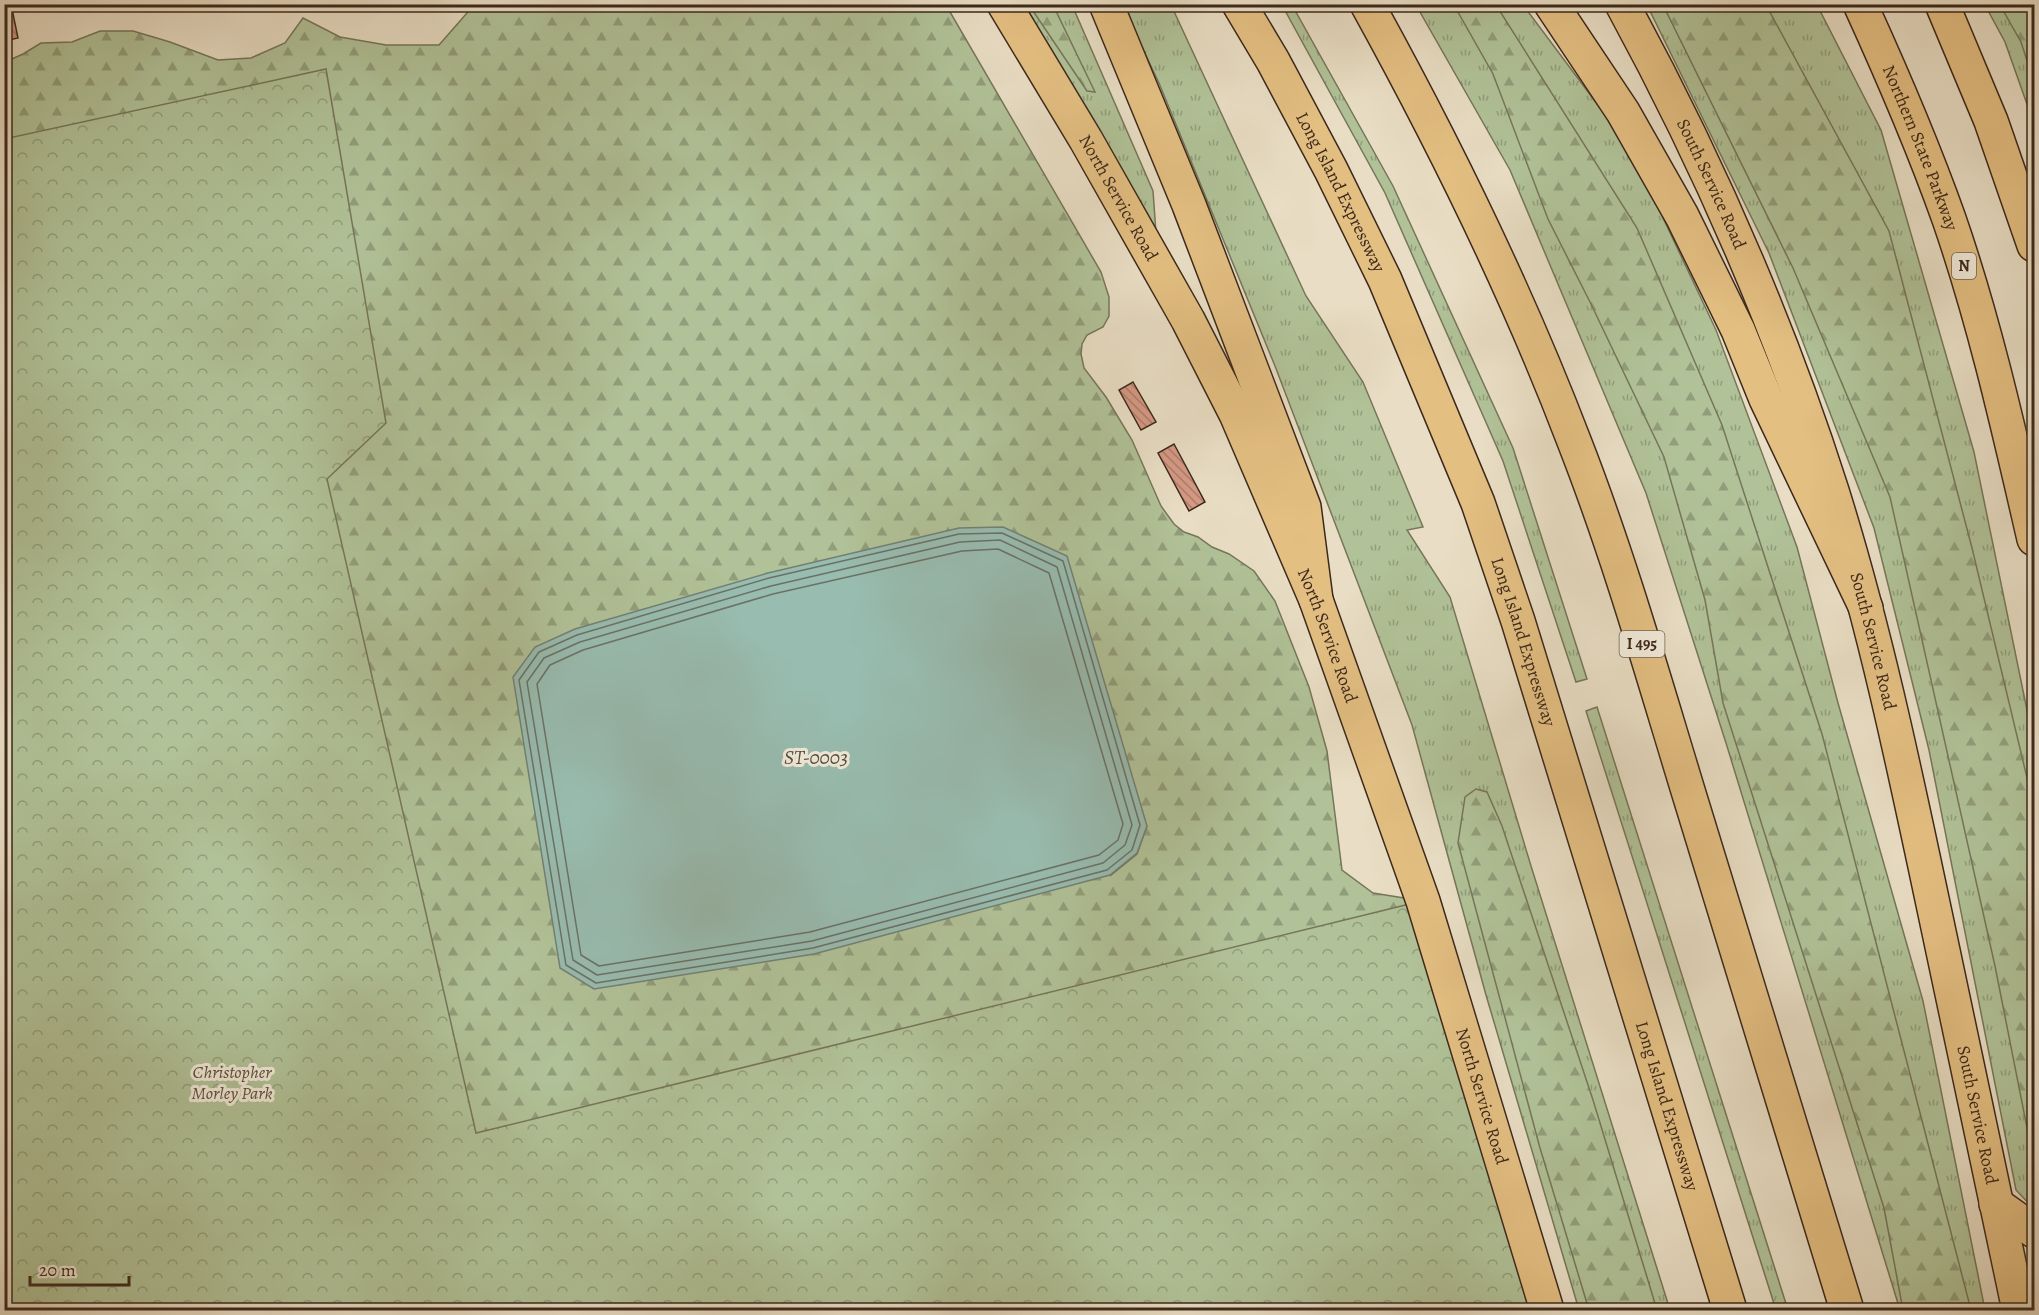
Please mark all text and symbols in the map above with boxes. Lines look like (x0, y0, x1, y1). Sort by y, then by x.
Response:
street label: Northern State Parkway (1877, 61, 1964, 235)
street label: Long Island Expressway (1290, 108, 1392, 277)
street label: South Service Road (1671, 115, 1752, 253)
street label: North Service Road (1073, 130, 1164, 265)
road number: N (1952, 253, 1976, 279)
street label: Long Island Expressway (1485, 554, 1562, 730)
street label: North Service Road (1292, 564, 1364, 706)
street label: South Service Road (1844, 570, 1902, 713)
road number: I 495 (1620, 631, 1664, 657)
water label: ST-0003 (784, 744, 848, 771)
street label: Long Island Expressway (1630, 1018, 1705, 1195)
street label: North Service Road (1450, 1025, 1514, 1168)
street label: South Service Road (1951, 1043, 2004, 1187)
park label: Christopher Morley Park (192, 1060, 272, 1105)
scale bar (30, 1249, 129, 1287)
text: 20 m (39, 1258, 76, 1282)

